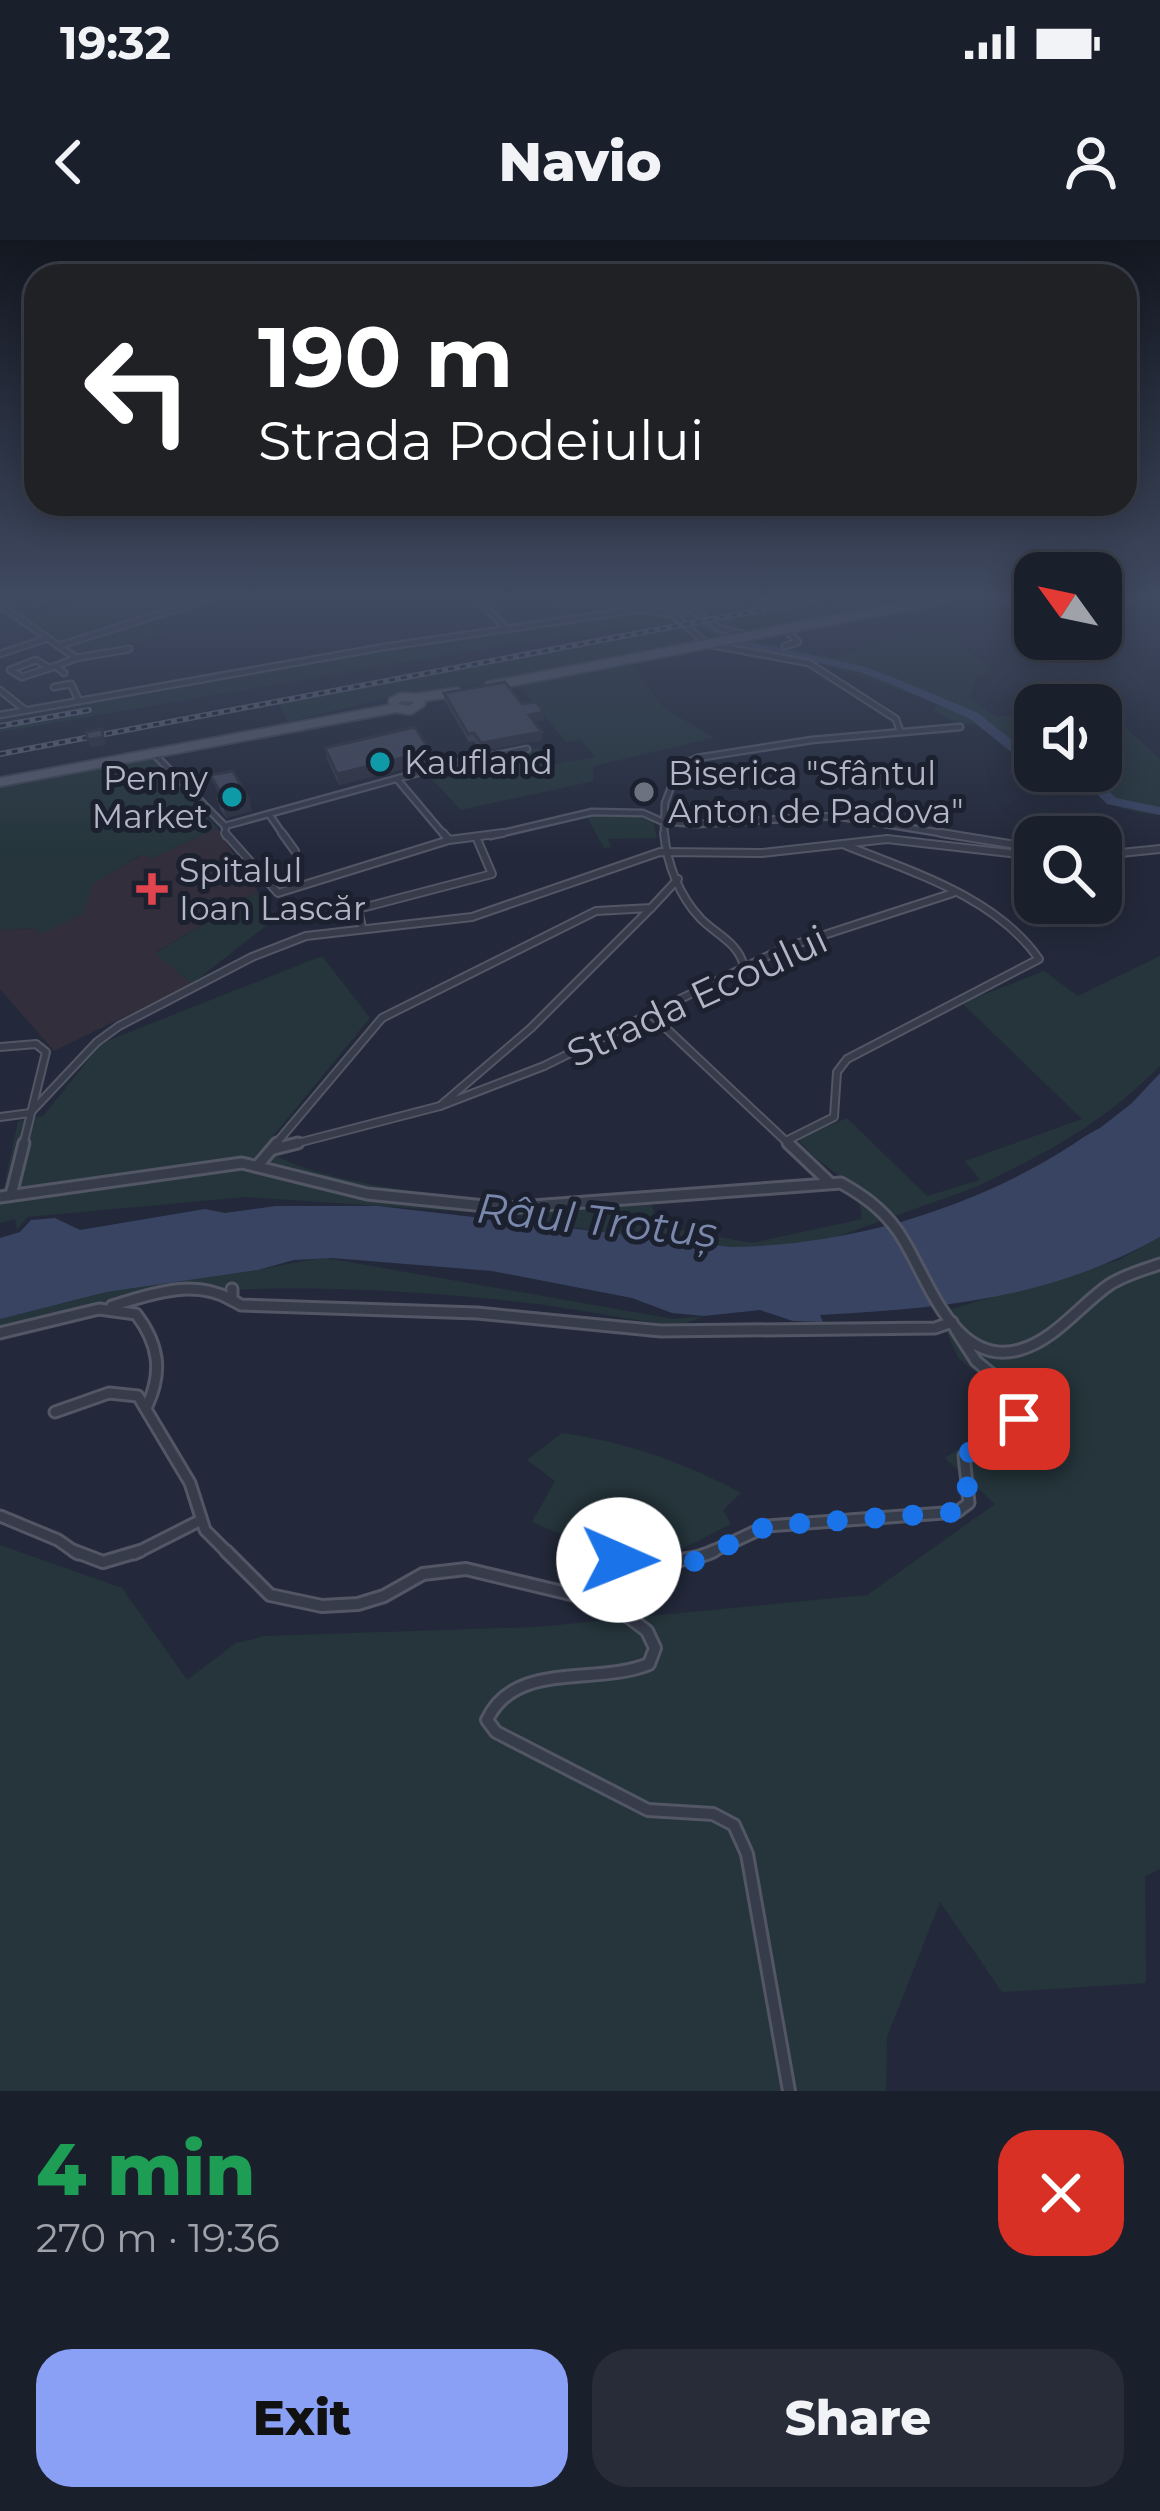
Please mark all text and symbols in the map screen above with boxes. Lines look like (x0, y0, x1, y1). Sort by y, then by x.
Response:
text: 19:32 (60, 15, 171, 70)
icon: back (36, 129, 102, 195)
text: Navio (498, 129, 662, 195)
icon: person (1058, 129, 1124, 195)
text: 190 m (258, 306, 513, 408)
icon: left (60, 312, 216, 468)
text: Strada Podeiului (258, 408, 704, 474)
north arrow (1014, 552, 1122, 660)
map controls (1014, 552, 1122, 924)
button: sound (1014, 684, 1122, 792)
place label: Kaufland (404, 742, 553, 782)
marker: Kaufland (367, 749, 393, 775)
place label: Biserica "Sfântul Anton de Padova" (668, 753, 964, 831)
place label: Penny Market (92, 758, 208, 836)
marker: Biserica "Sfântul Anton de Padova" (631, 779, 657, 805)
marker: Penny Market (219, 784, 245, 810)
button: search (1014, 816, 1122, 924)
place label: Spitalul Ioan Lascăr (179, 850, 366, 928)
marker: Spitalul Ioan Lascăr (136, 873, 168, 905)
street label: Strada Ecoului (559, 915, 835, 1077)
water label: Râul Trotuș (474, 1182, 720, 1258)
pin (968, 1368, 1070, 1470)
icon: arrive (986, 1386, 1052, 1452)
position arrow (556, 1497, 682, 1623)
text: 4 min (36, 2125, 255, 2213)
button: close (998, 2130, 1124, 2256)
text: 270 m · 19:36 (36, 2214, 280, 2262)
button: Exit (36, 2349, 568, 2487)
button: Share (592, 2349, 1124, 2487)

